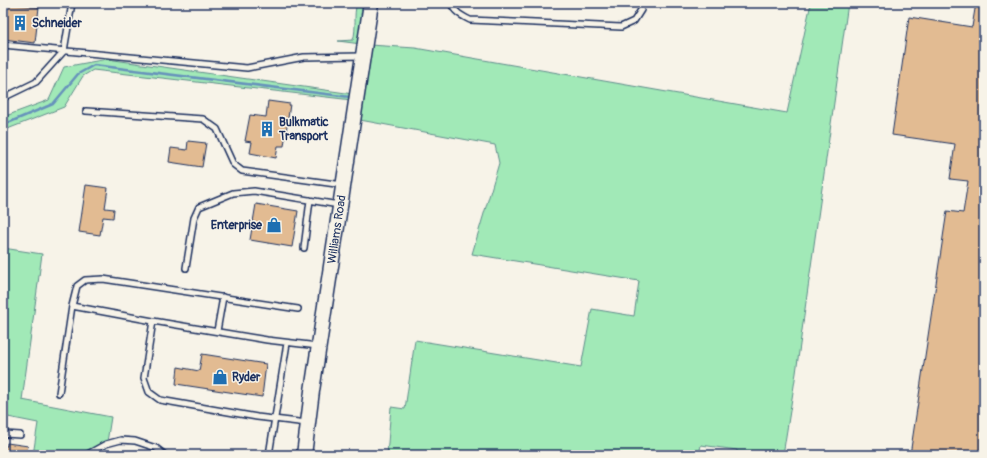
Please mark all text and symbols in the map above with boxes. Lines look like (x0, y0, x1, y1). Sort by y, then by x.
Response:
building icon: Schneider (11, 14, 29, 32)
place label: Schneider (32, 16, 82, 31)
place label: Bulkmatic Transport (278, 115, 329, 144)
building icon: Bulkmatic Transport (258, 120, 276, 138)
street label: Williams Road (324, 194, 350, 265)
shop icon: Enterprise (265, 216, 283, 234)
place label: Enterprise (211, 218, 263, 233)
shop icon: Ryder (211, 368, 229, 386)
place label: Ryder (232, 370, 261, 385)

